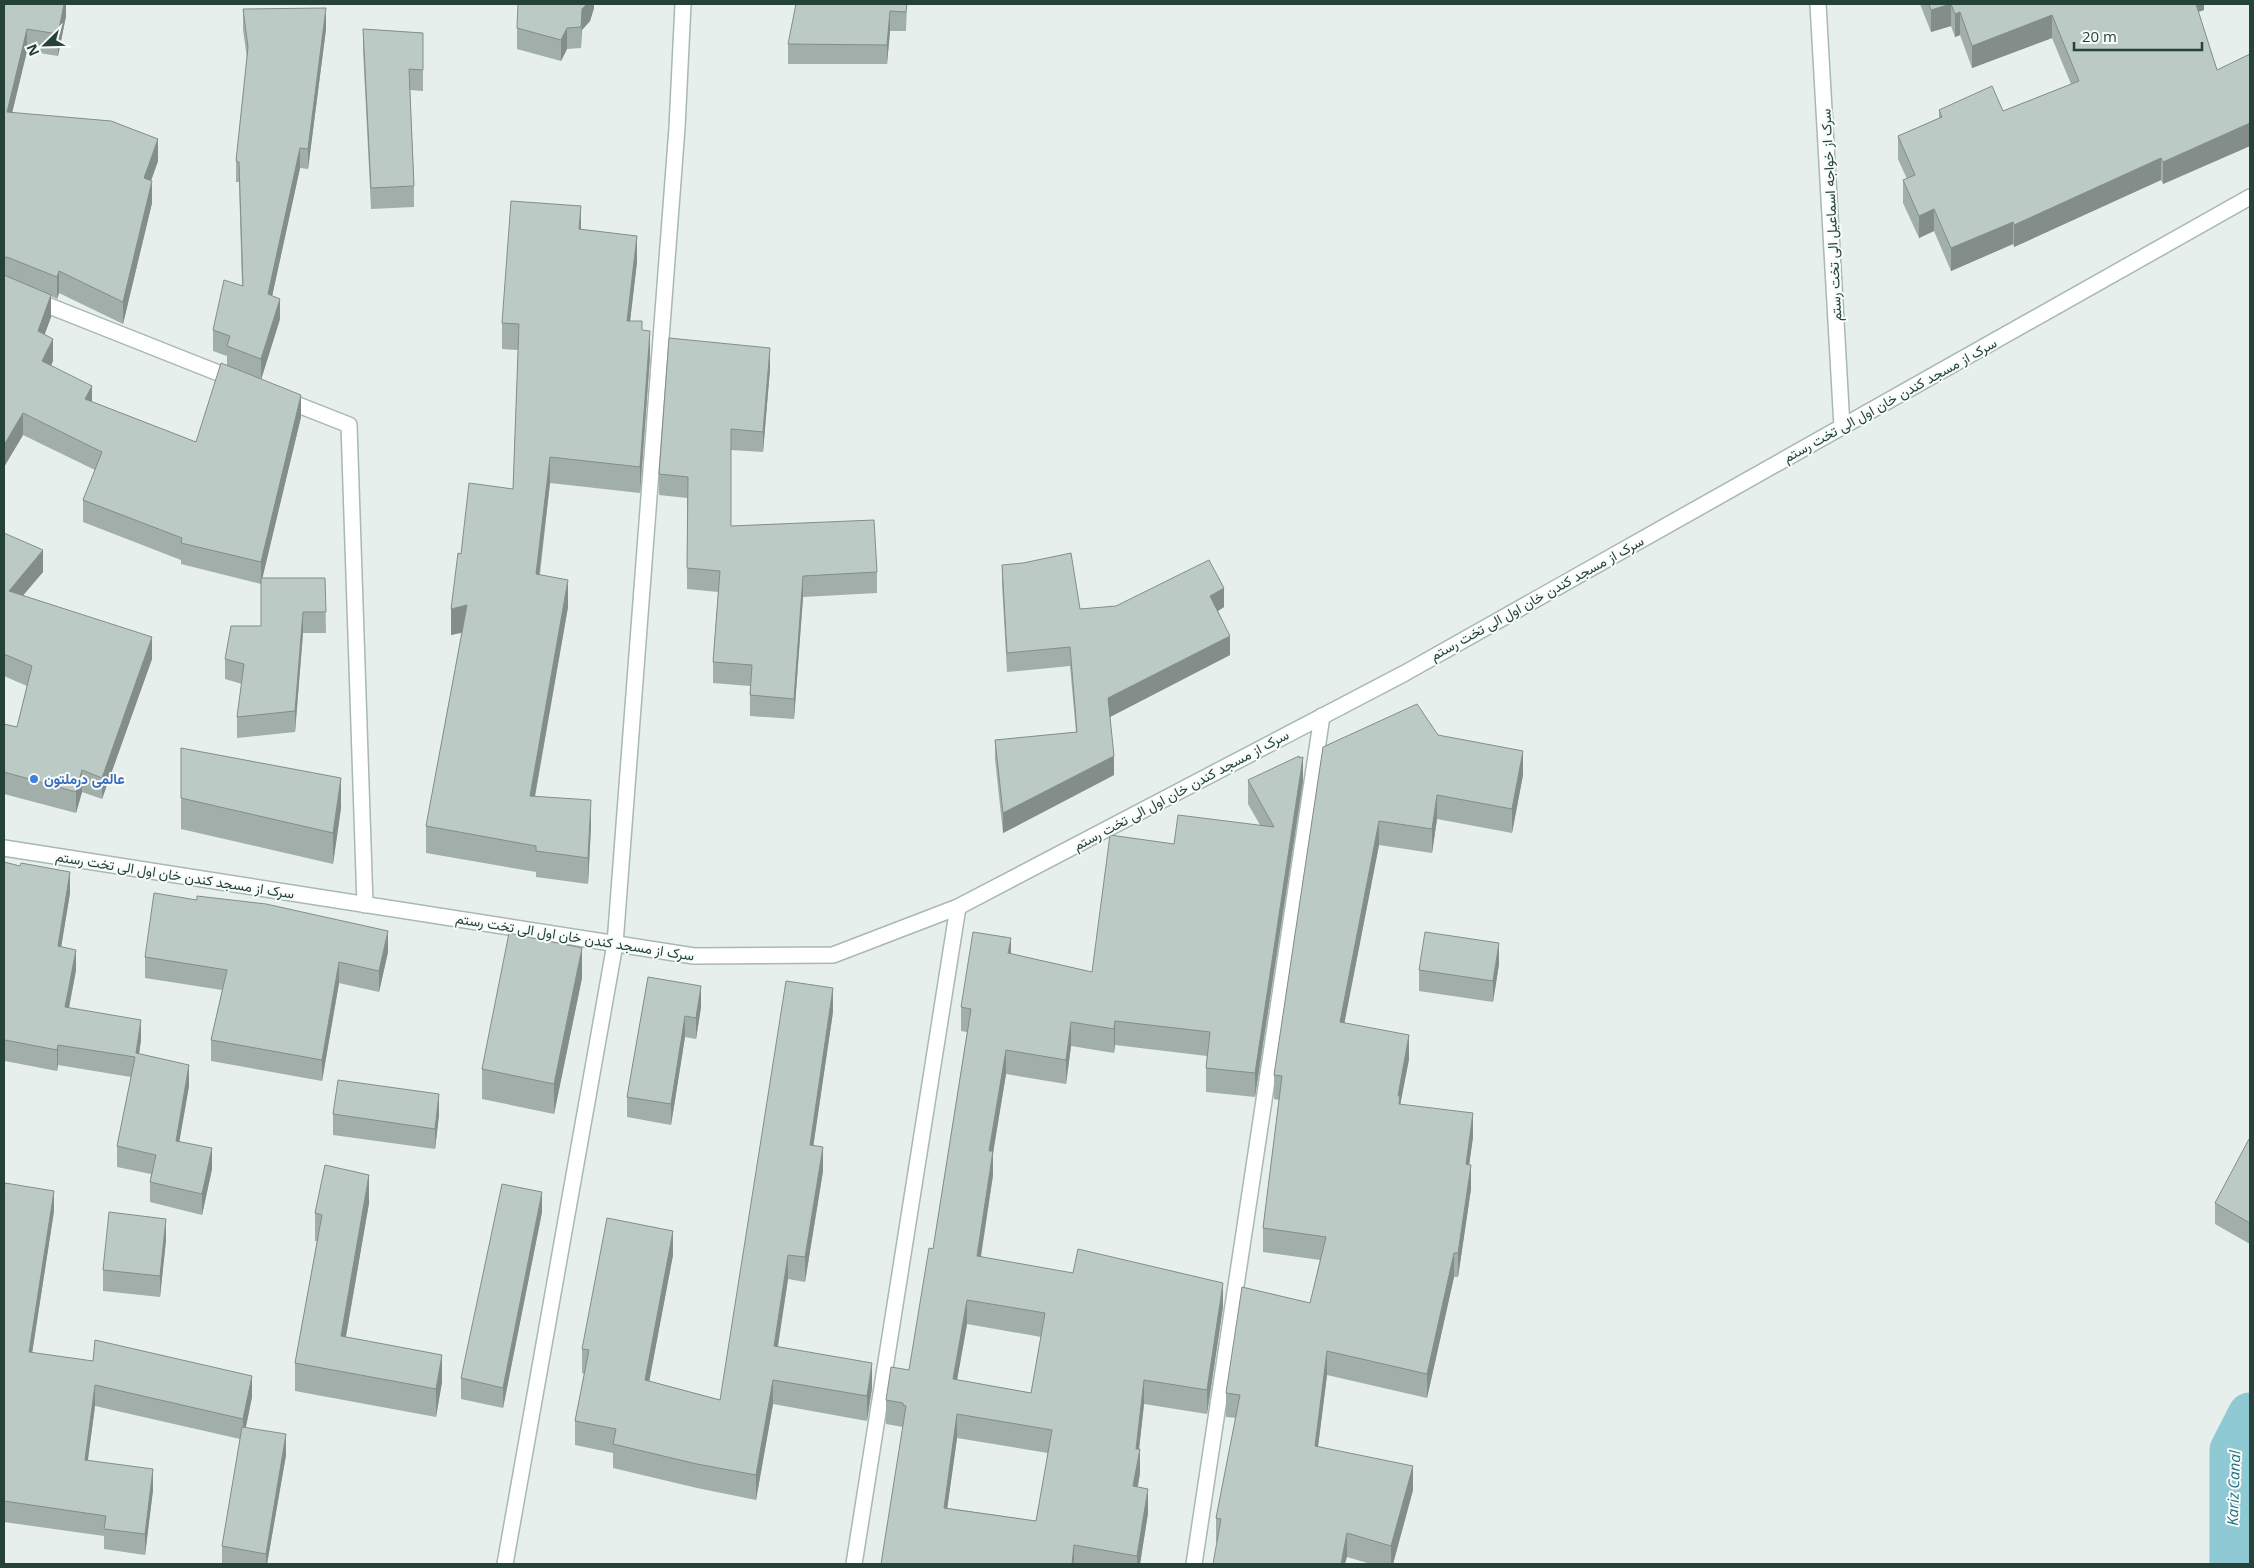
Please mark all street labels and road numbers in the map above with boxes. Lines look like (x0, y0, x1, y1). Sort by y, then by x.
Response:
street label: سرک از خواجه اسماعیل الی تخت رستم (1815, 108, 1846, 322)
street label: سرک از مسجد کندن خان اول الی تخت رستم (1780, 333, 2000, 467)
street label: سرک از مسجد کندن خان اول الی تخت رستم (1427, 531, 1647, 665)
street label: سرک از مسجد کندن خان اول الی تخت رستم (1070, 724, 1292, 856)
street label: سرک از مسجد کندن خان اول الی تخت رستم (54, 846, 296, 904)
street label: سرک از مسجد کندن خان اول الی تخت رستم (454, 908, 696, 966)

